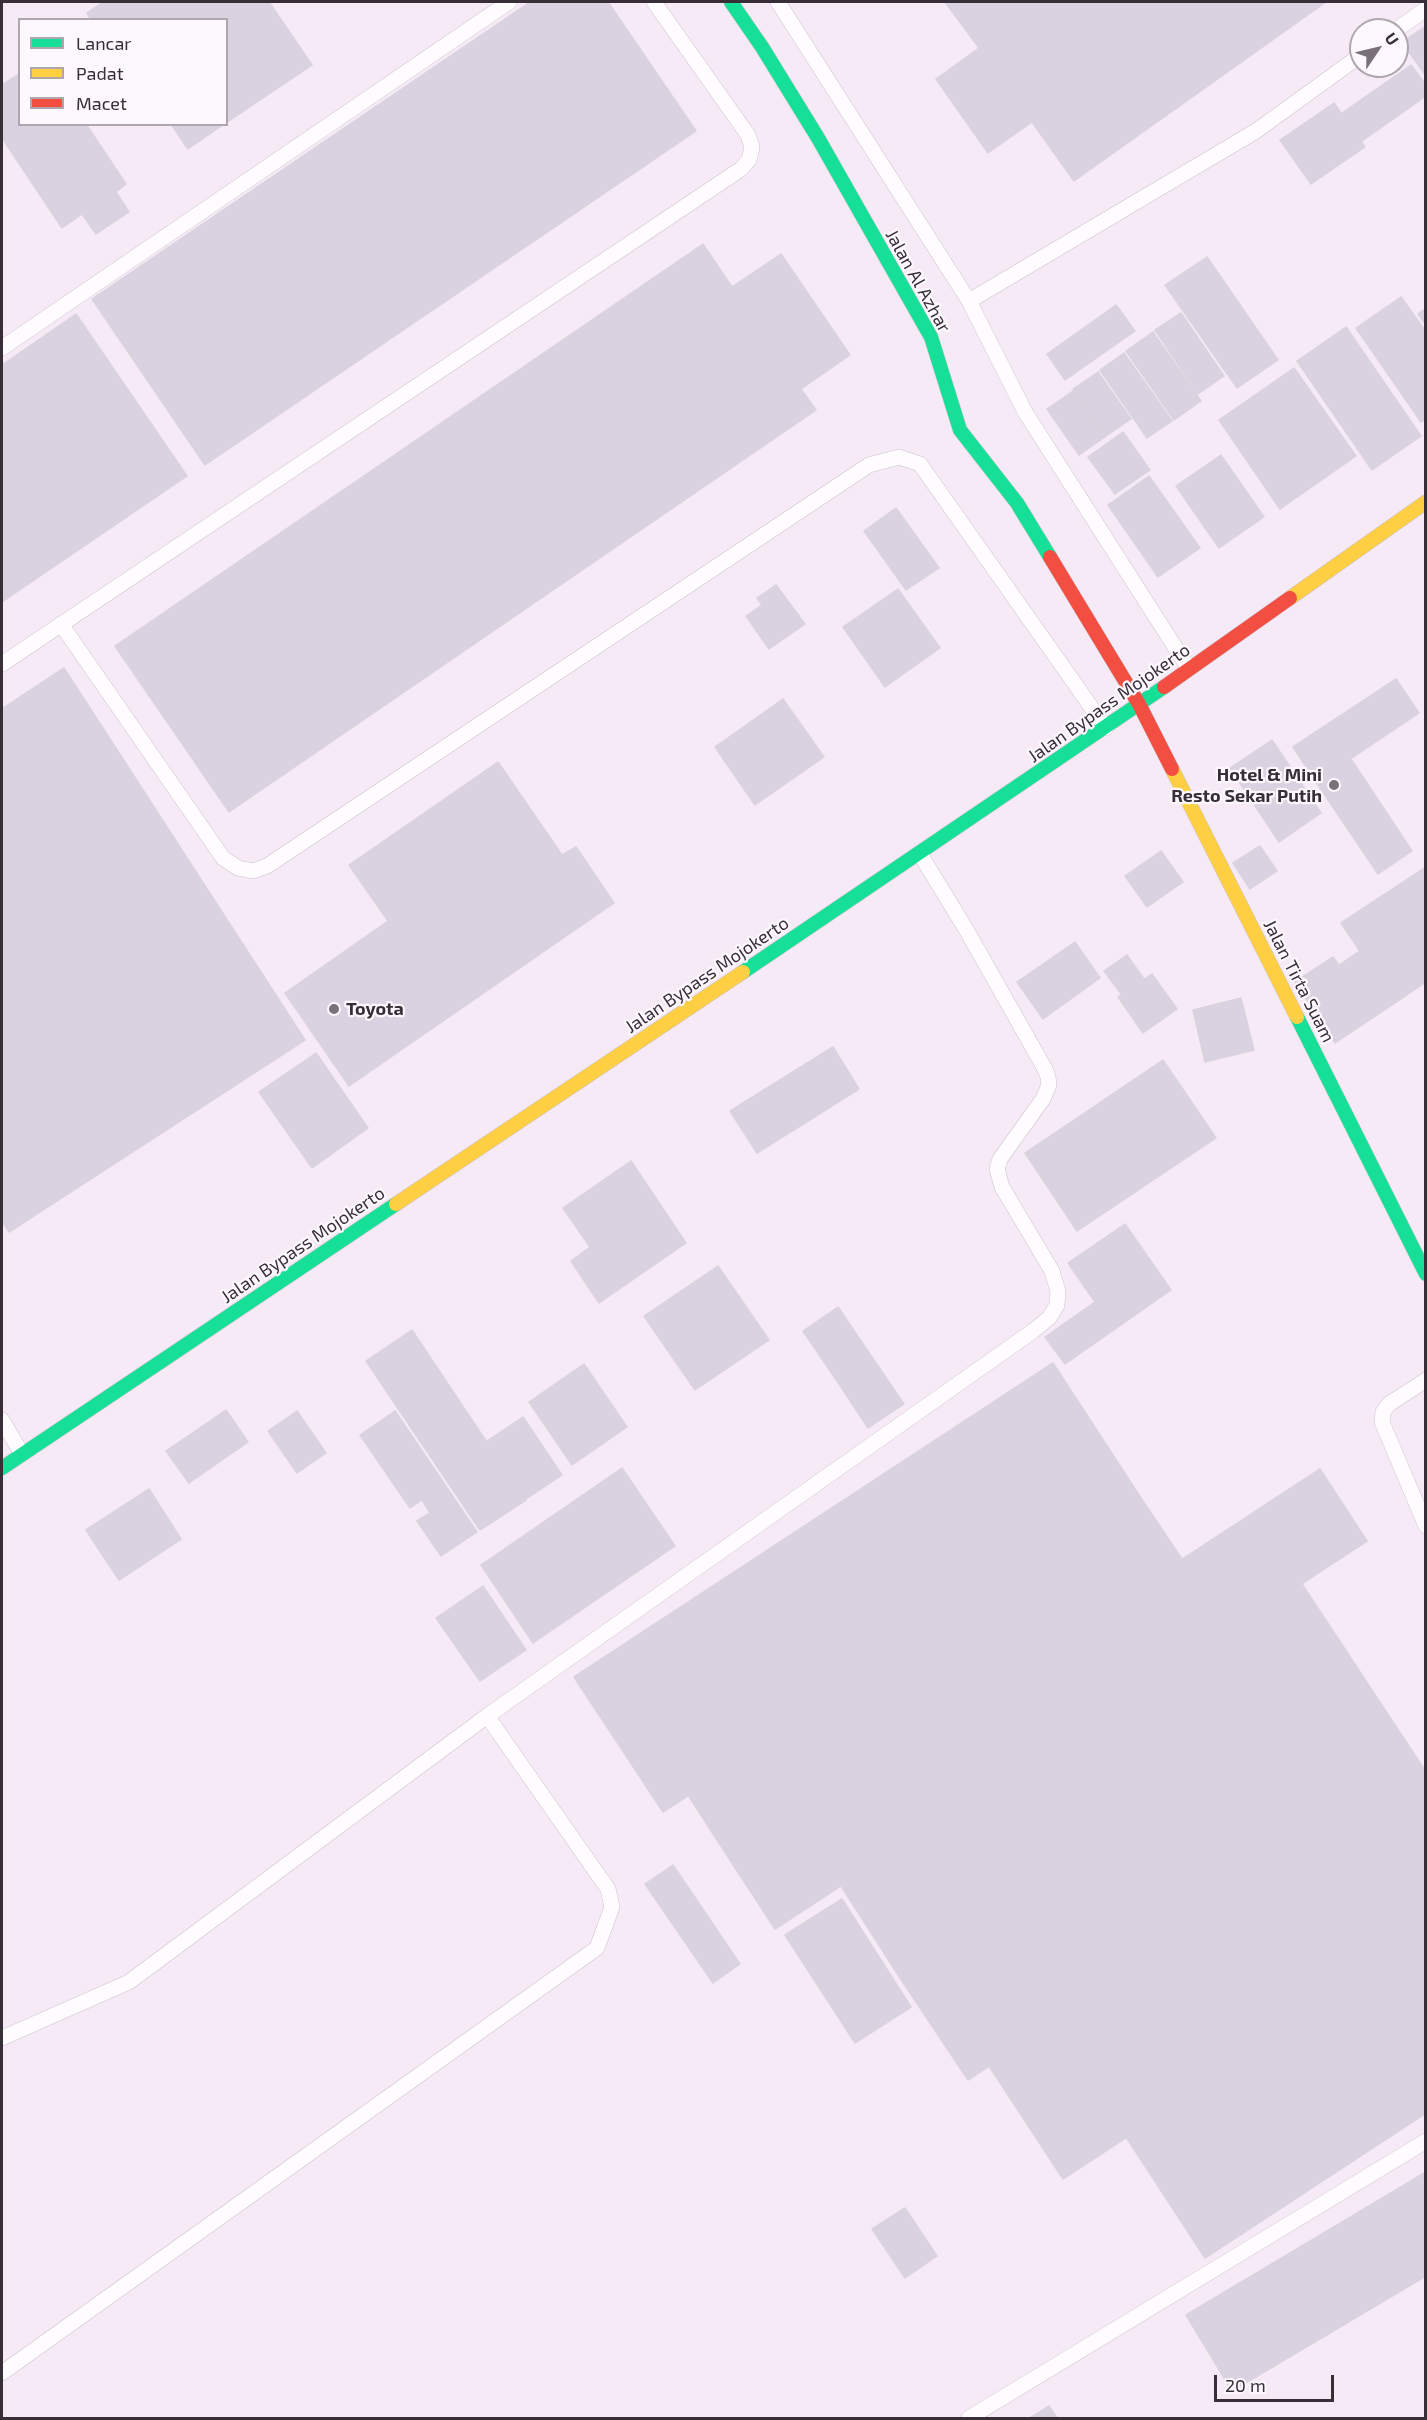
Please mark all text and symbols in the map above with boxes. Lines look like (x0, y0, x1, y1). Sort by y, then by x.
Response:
legend (18, 18, 228, 126)
north arrow (1349, 18, 1409, 78)
text: U (1382, 29, 1403, 48)
text: Lancar (76, 32, 132, 54)
text: Padat (76, 62, 123, 84)
text: Macet (76, 92, 127, 114)
street label: Jalan Al Azhar (881, 226, 955, 336)
street label: Jalan Bypass Mojokerto (1024, 639, 1194, 767)
place label: Hotel & Mini Resto Sekar Putih (1171, 764, 1322, 806)
marker: Hotel & Mini Resto Sekar Putih (1327, 778, 1341, 792)
street label: Jalan Bypass Mojokerto (621, 912, 793, 1038)
street label: Jalan Tirta Suam (1259, 916, 1339, 1046)
place label: Toyota (346, 998, 404, 1020)
marker: Toyota (327, 1002, 341, 1016)
street label: Jalan Bypass Mojokerto (217, 1182, 389, 1308)
scale bar (1217, 2363, 1337, 2401)
text: 20 m (1225, 2374, 1266, 2396)

